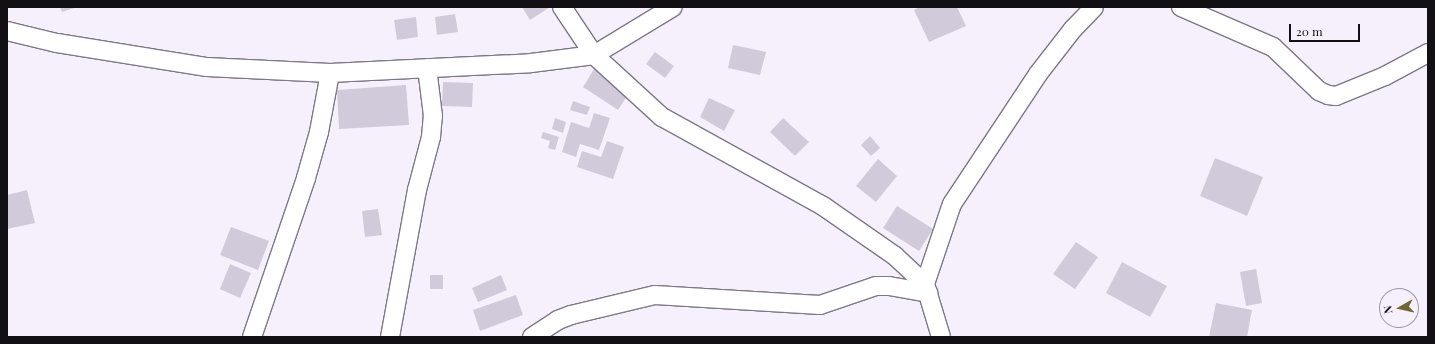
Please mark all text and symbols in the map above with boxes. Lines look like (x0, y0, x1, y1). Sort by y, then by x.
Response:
scale bar (1291, 16, 1362, 42)
text: 20 m (1296, 23, 1323, 39)
north arrow (1379, 288, 1419, 328)
text: N (1380, 305, 1396, 315)

